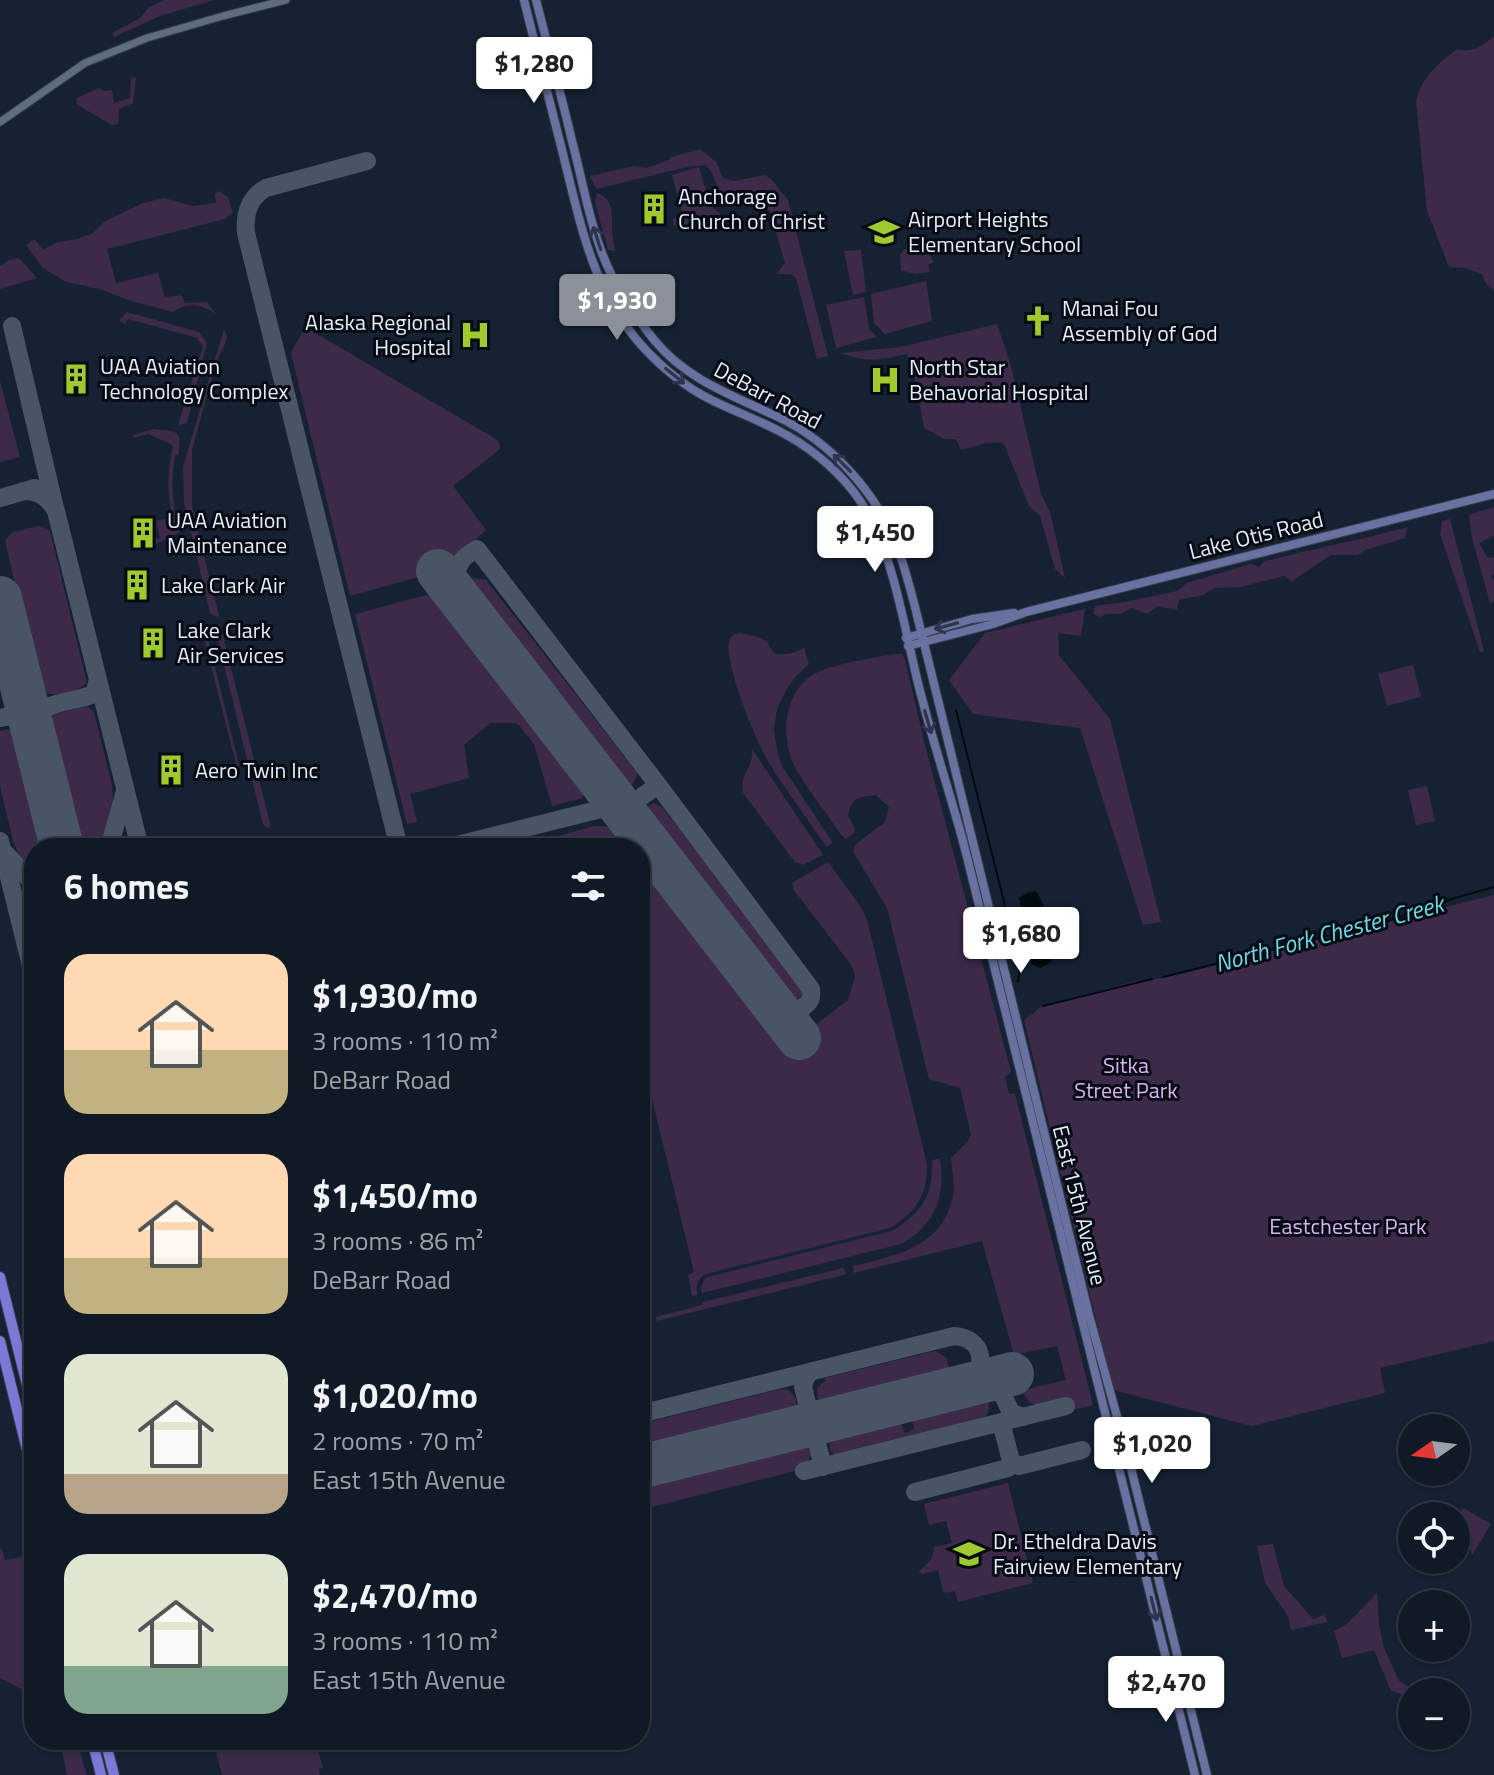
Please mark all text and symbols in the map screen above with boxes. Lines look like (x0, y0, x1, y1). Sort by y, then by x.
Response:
pin: $1,280 (469, 37, 599, 105)
text: $1,280 (494, 43, 574, 82)
place label: Anchorage Church of Christ (678, 179, 825, 238)
building icon: Anchorage Church of Christ (637, 192, 671, 226)
place label: Airport Heights Elementary School (908, 202, 1081, 261)
school or university icon: Airport Heights Elementary School (867, 215, 901, 249)
one-way arrow (589, 226, 604, 252)
pin: $1,930 (552, 274, 682, 342)
text: $1,930 (577, 280, 657, 319)
place label: Manai Fou Assembly of God (1062, 291, 1218, 350)
church icon: Manai Fou Assembly of God (1021, 304, 1055, 338)
place label: Alaska Regional Hospital (305, 305, 451, 364)
hospital icon: Alaska Regional Hospital (458, 318, 492, 352)
place label: UAA Aviation Technology Complex (100, 349, 288, 408)
place label: North Star Behavorial Hospital (909, 350, 1089, 409)
street label: DeBarr Road (708, 352, 828, 438)
building icon: UAA Aviation Technology Complex (59, 362, 93, 396)
hospital icon: North Star Behavorial Hospital (868, 363, 902, 397)
one-way arrow (664, 367, 685, 385)
one-way arrow (833, 454, 852, 473)
street label: Lake Otis Road (1185, 502, 1327, 568)
place label: UAA Aviation Maintenance (167, 503, 287, 562)
pin: $1,450 (810, 506, 940, 574)
text: $1,450 (835, 512, 915, 551)
building icon: UAA Aviation Maintenance (126, 516, 160, 550)
building icon: Lake Clark Air (120, 568, 154, 602)
place label: Lake Clark Air (161, 568, 286, 602)
place label: Lake Clark Air Services (177, 613, 284, 672)
one-way arrow (934, 619, 960, 634)
building icon: Lake Clark Air Services (136, 626, 170, 660)
one-way arrow (921, 708, 936, 734)
building icon: Aero Twin Inc (154, 753, 188, 787)
place label: Aero Twin Inc (195, 753, 318, 787)
text: 6 homes (64, 860, 189, 912)
icon: filters (566, 864, 610, 908)
water label: North Fork Chester Creek (1211, 884, 1451, 981)
pin: $1,680 (956, 907, 1086, 975)
text: $1,680 (981, 913, 1061, 952)
text: $1,930/mo (312, 969, 478, 1021)
icon: home (128, 986, 224, 1082)
text: 3 rooms · 110 m² (312, 1021, 498, 1060)
park label: Sitka Street Park (1074, 1048, 1178, 1107)
text: DeBarr Road (312, 1060, 451, 1099)
street label: East 15th Avenue (1044, 1121, 1116, 1289)
text: $1,450/mo (312, 1169, 478, 1221)
icon: home (128, 1186, 224, 1282)
park label: Eastchester Park (1269, 1209, 1427, 1243)
text: 3 rooms · 86 m² (312, 1221, 483, 1260)
text: DeBarr Road (312, 1260, 451, 1299)
text: $1,020/mo (312, 1369, 478, 1421)
icon: home (128, 1386, 224, 1482)
north arrow (1398, 1414, 1470, 1486)
map controls (1398, 1414, 1470, 1750)
pin: $1,020 (1087, 1417, 1217, 1485)
text: 2 rooms · 70 m² (312, 1421, 483, 1460)
text: $1,020 (1112, 1423, 1192, 1462)
text: East 15th Avenue (312, 1460, 506, 1499)
button: locate (1398, 1502, 1470, 1574)
place label: Dr. Etheldra Davis Fairview Elementary (993, 1524, 1182, 1583)
school or university icon: Dr. Etheldra Davis Fairview Elementary (952, 1537, 986, 1571)
text: $2,470/mo (312, 1569, 478, 1621)
icon: home (128, 1586, 224, 1682)
button: + (1398, 1590, 1470, 1662)
one-way arrow (1147, 1596, 1162, 1622)
text: 3 rooms · 110 m² (312, 1621, 498, 1660)
pin: $2,470 (1101, 1656, 1231, 1724)
text: East 15th Avenue (312, 1660, 506, 1699)
text: $2,470 (1126, 1662, 1206, 1701)
button: − (1398, 1678, 1470, 1750)

